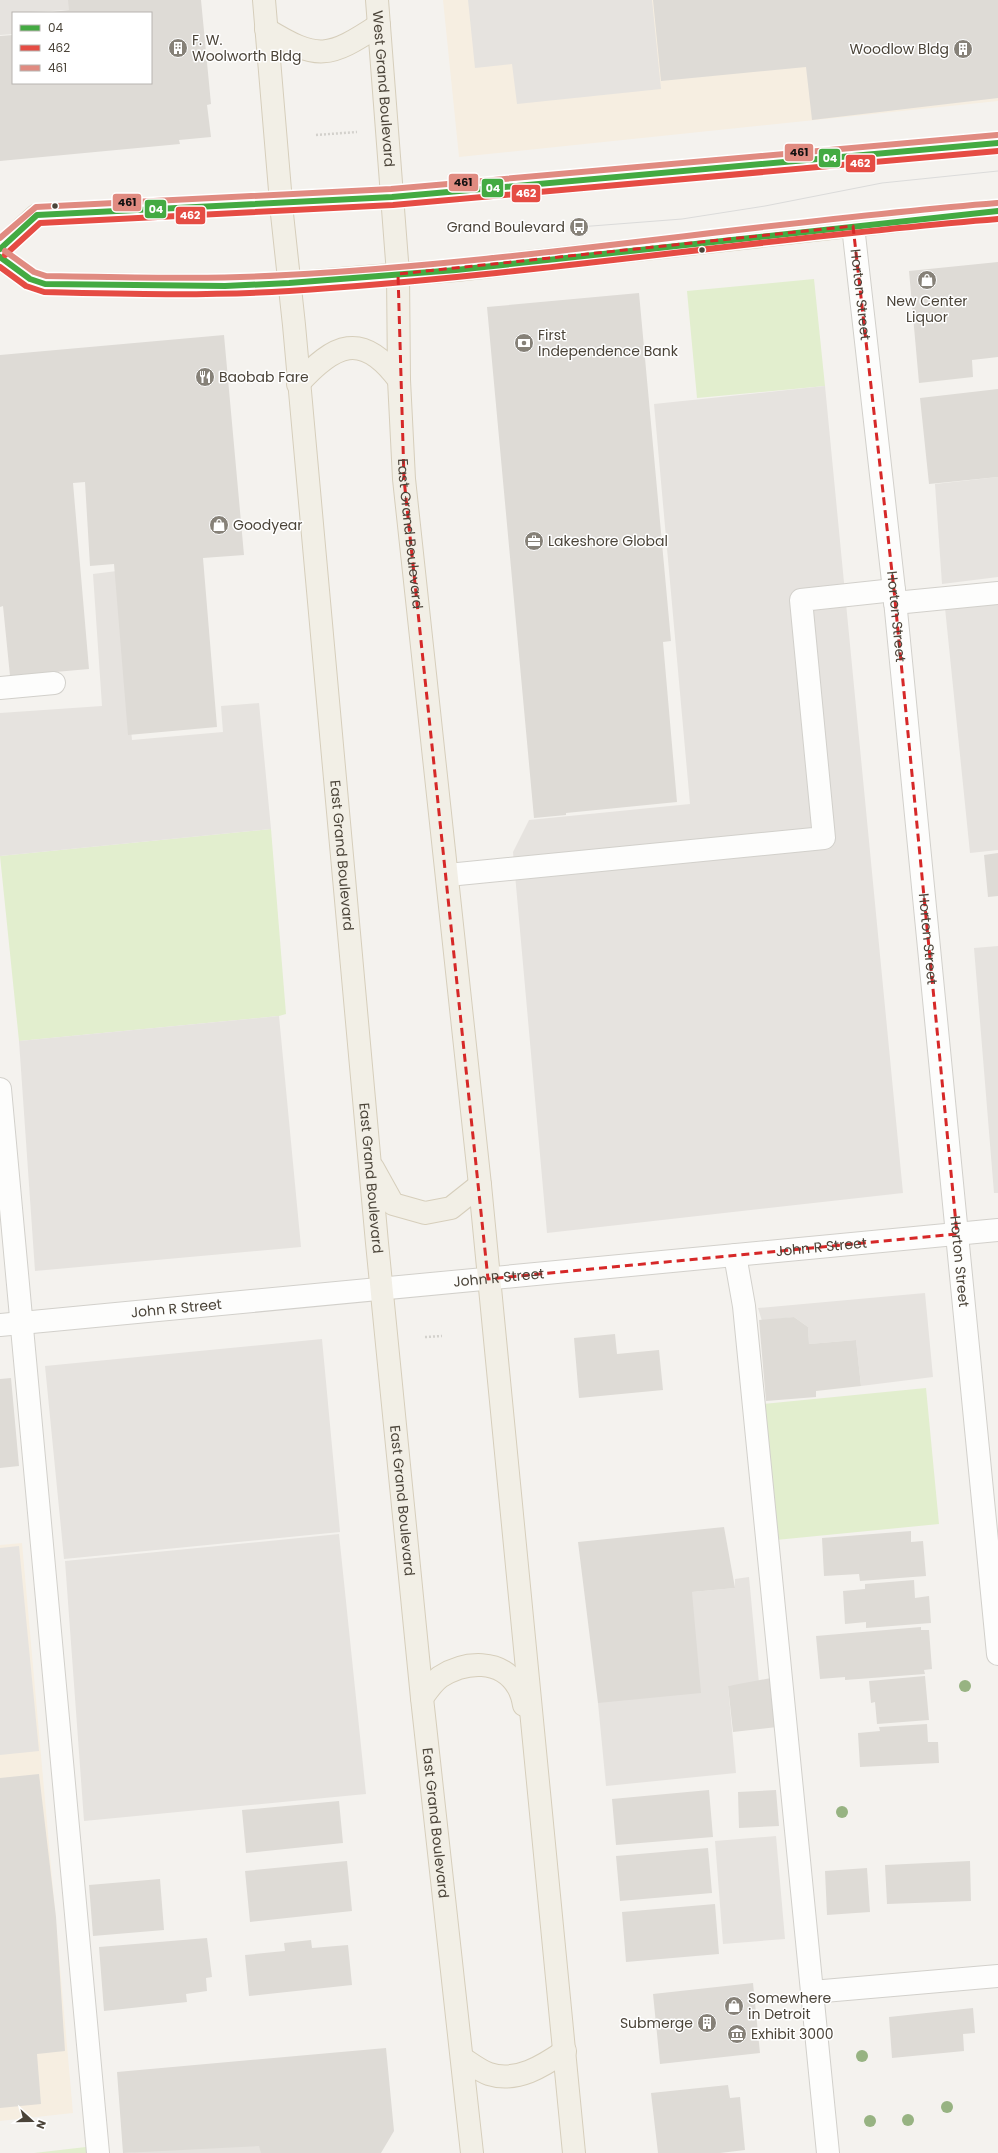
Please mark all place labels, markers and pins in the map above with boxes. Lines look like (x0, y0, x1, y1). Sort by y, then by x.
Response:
place label: F. W. Woolworth Bldg (192, 30, 301, 66)
building icon: F. W. Woolworth Bldg (167, 37, 189, 59)
building icon: Woodlow Bldg (952, 38, 974, 60)
place label: Woodlow Bldg (849, 39, 949, 59)
unlabelled marker (50, 201, 60, 211)
bus stop icon: Grand Boulevard (568, 216, 590, 238)
place label: Grand Boulevard (447, 217, 565, 237)
unlabelled marker (697, 245, 707, 255)
shop icon: New Center Liquor (916, 269, 938, 291)
place label: New Center Liquor (886, 291, 968, 327)
place label: First Independence Bank (538, 325, 679, 361)
bank icon: First Independence Bank (513, 332, 535, 354)
restaurant icon: Baobab Fare (194, 366, 216, 388)
place label: Baobab Fare (219, 367, 309, 387)
shop icon: Goodyear (208, 514, 230, 536)
place label: Goodyear (233, 515, 303, 535)
office icon: Lakeshore Global (523, 530, 545, 552)
place label: Lakeshore Global (548, 531, 668, 551)
place label: Somewhere in Detroit (748, 1988, 832, 2024)
shop icon: Somewhere in Detroit (723, 1995, 745, 2017)
building icon: Submerge (696, 2012, 718, 2034)
place label: Submerge (620, 2013, 693, 2033)
museum icon: Exhibit 3000 (726, 2023, 748, 2045)
place label: Exhibit 3000 (751, 2024, 834, 2044)

